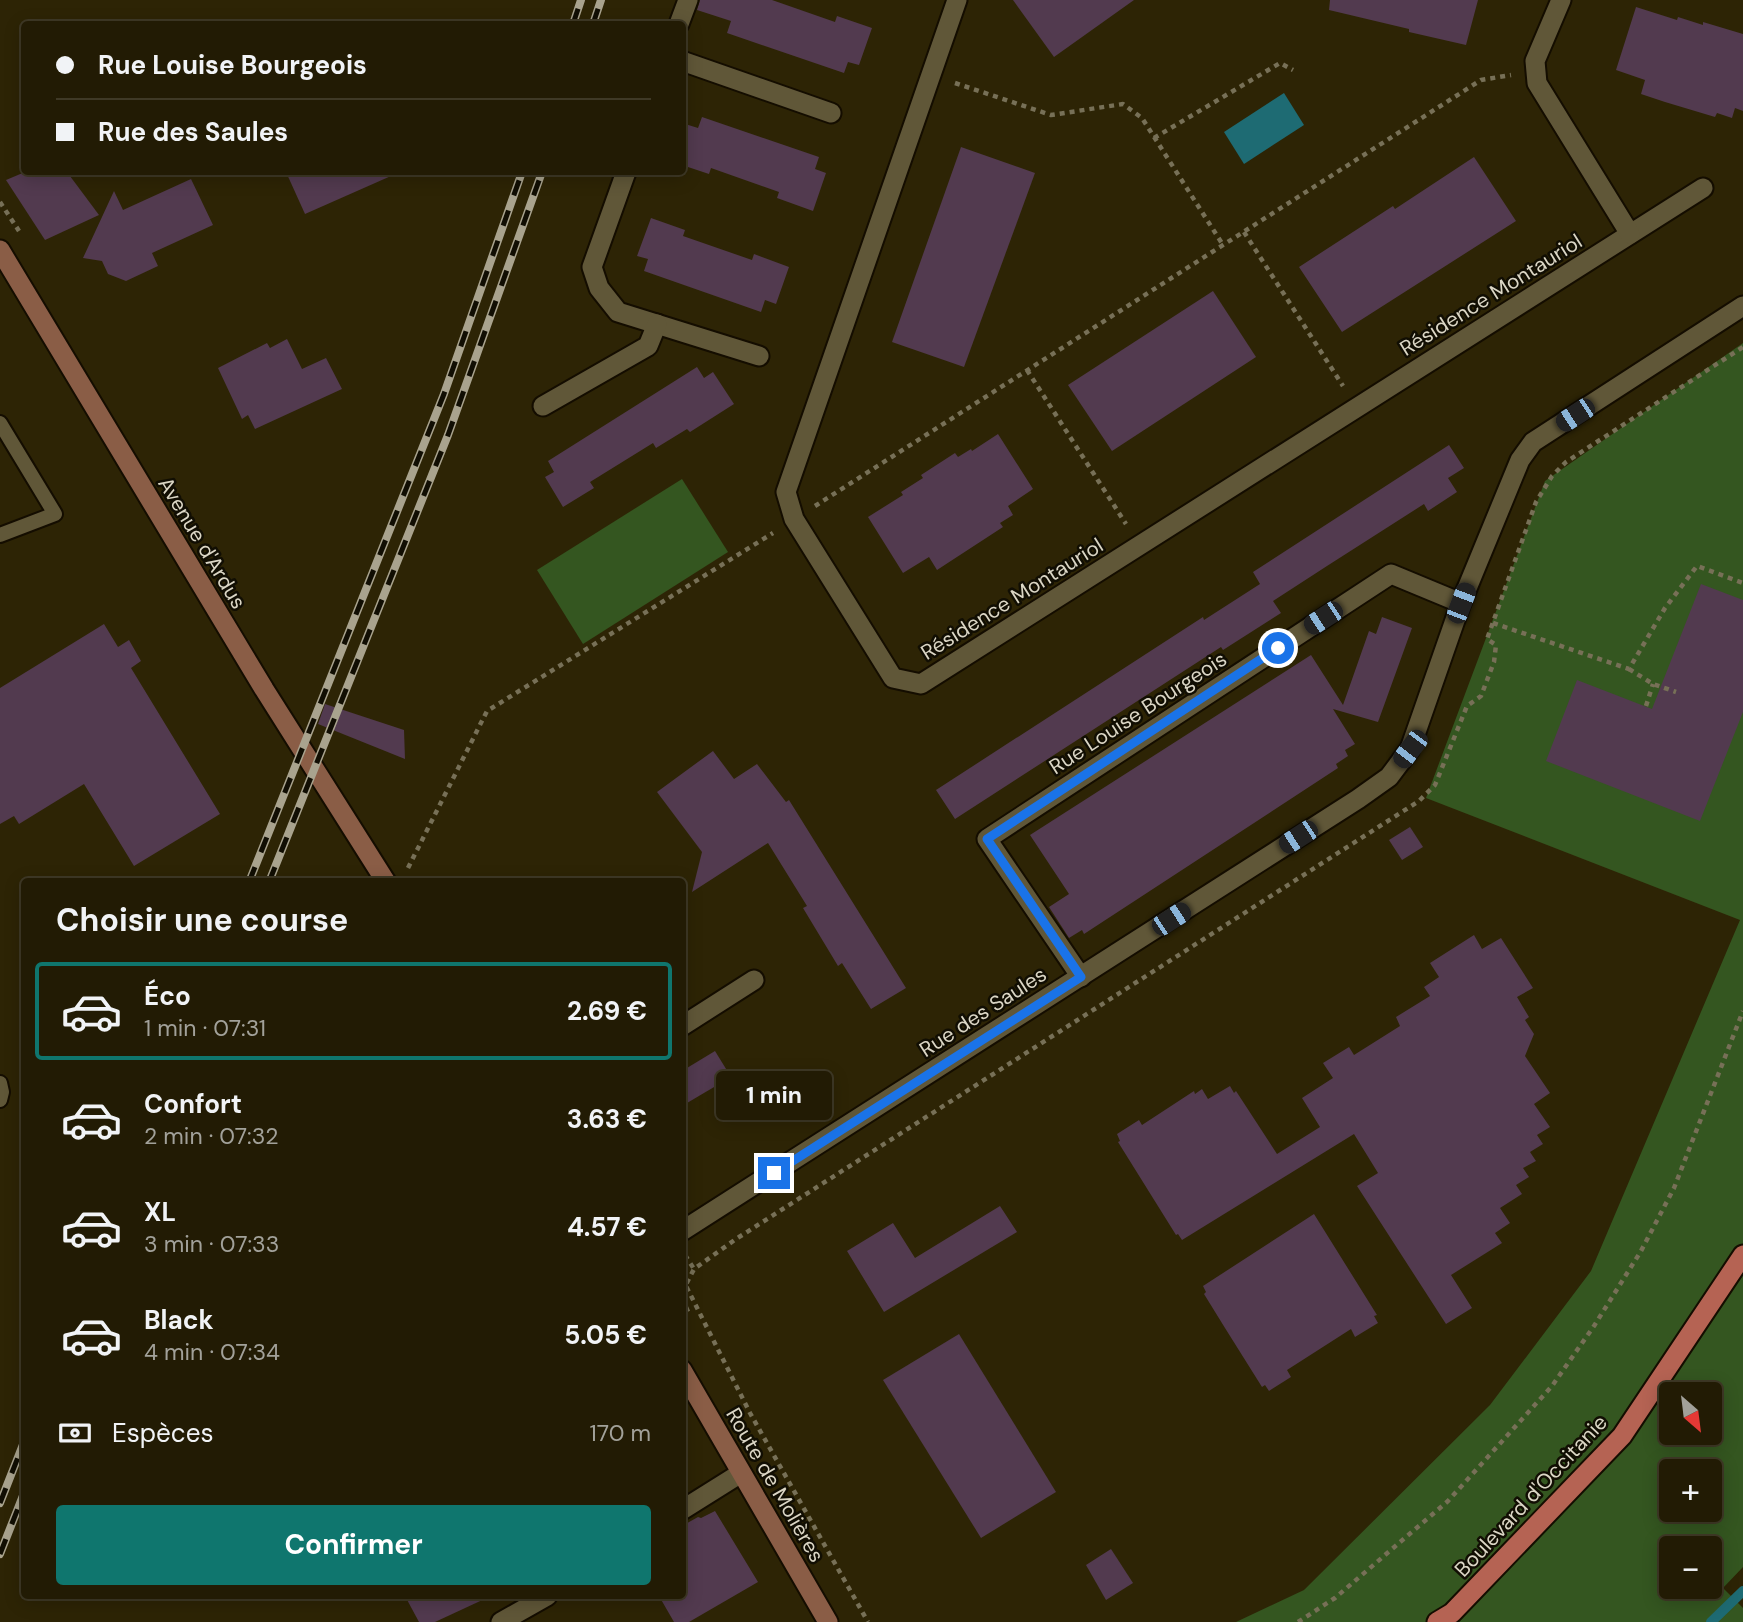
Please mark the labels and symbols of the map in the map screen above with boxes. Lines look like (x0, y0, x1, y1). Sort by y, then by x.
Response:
street label: Résidence Montauriol (1395, 228, 1587, 362)
car (1552, 395, 1599, 435)
street label: Avenue d'Ardus (152, 472, 252, 614)
street label: Résidence Montauriol (916, 532, 1108, 666)
car (1444, 580, 1479, 626)
car (1300, 598, 1347, 638)
route start (1262, 632, 1294, 664)
street label: Rue Louise Bourgeois (1044, 645, 1232, 781)
car (1389, 726, 1432, 772)
car (1275, 817, 1322, 857)
car (1148, 899, 1195, 939)
street label: Rue des Saules (914, 960, 1052, 1064)
callout: 1 min (716, 1072, 832, 1120)
route end (758, 1157, 790, 1189)
north arrow (1659, 1382, 1722, 1446)
street label: Route de Molières (719, 1403, 831, 1567)
street label: Boulevard d'Occitanie (1448, 1409, 1614, 1583)

